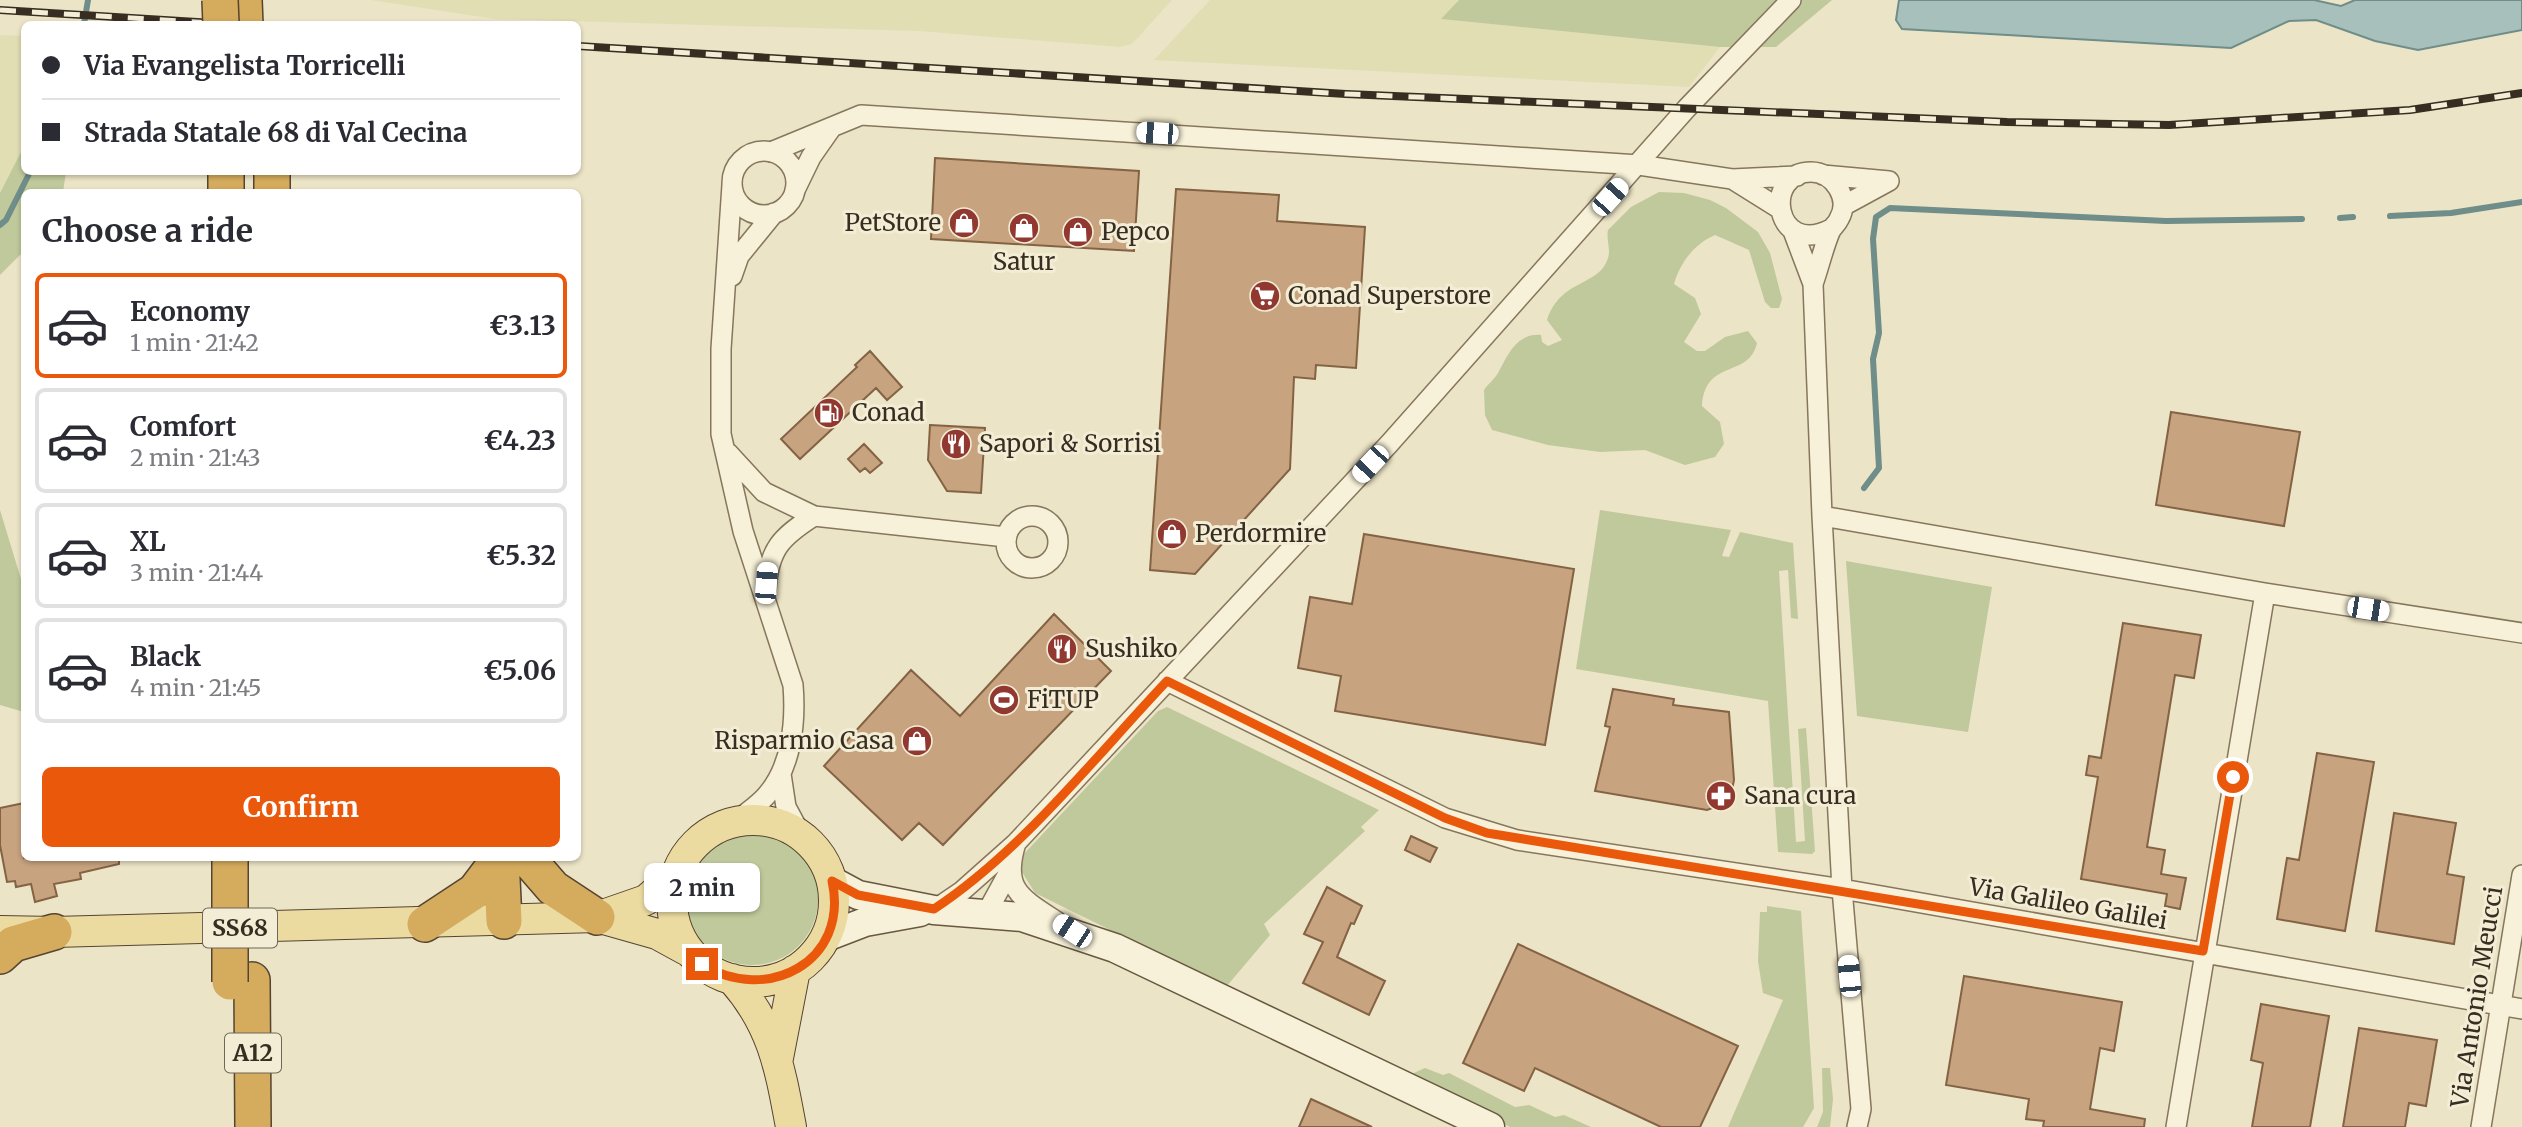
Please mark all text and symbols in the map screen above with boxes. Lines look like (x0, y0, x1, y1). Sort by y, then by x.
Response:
text: Via Evangelista Torricelli (84, 49, 405, 82)
text: Strada Statale 68 di Val Cecina (84, 116, 468, 149)
car (1136, 121, 1179, 145)
car (1589, 174, 1632, 220)
shop icon: PetStore (947, 206, 981, 240)
place label: PetStore (845, 207, 941, 238)
text: Choose a ride (42, 211, 253, 251)
shop icon: Satur (1007, 211, 1041, 245)
shop icon: Pepco (1061, 215, 1095, 249)
place label: Pepco (1101, 216, 1170, 247)
place label: Satur (993, 246, 1055, 277)
supermarket icon: Conad Superstore (1248, 279, 1282, 313)
place label: Conad Superstore (1288, 280, 1491, 311)
icon: car (46, 294, 109, 357)
text: Economy (130, 295, 250, 328)
text: €3.13 (489, 309, 556, 342)
text: 1 min · 21:42 (130, 328, 259, 357)
fuel station icon: Conad (812, 396, 846, 430)
place label: Conad (852, 397, 925, 428)
icon: car (46, 409, 109, 472)
text: Comfort (130, 410, 236, 443)
text: €4.23 (483, 424, 556, 457)
restaurant icon: Sapori & Sorrisi (939, 427, 973, 461)
place label: Sapori & Sorrisi (979, 428, 1161, 459)
car (1348, 441, 1393, 487)
text: 2 min · 21:43 (130, 443, 261, 472)
shop icon: Perdormire (1155, 517, 1189, 551)
place label: Perdormire (1195, 518, 1326, 549)
icon: car (46, 524, 109, 587)
text: XL (130, 525, 166, 558)
text: €5.32 (486, 539, 556, 572)
text: 3 min · 21:44 (130, 558, 263, 587)
car (755, 561, 778, 605)
car (2346, 595, 2391, 623)
restaurant icon: Sushiko (1045, 632, 1079, 666)
place label: Sushiko (1085, 633, 1178, 664)
icon: car (46, 639, 109, 702)
text: Black (130, 640, 201, 673)
text: €5.06 (483, 654, 556, 687)
text: 4 min · 21:45 (130, 673, 262, 702)
sports icon: FiTUP (987, 683, 1021, 717)
place label: FiTUP (1027, 684, 1099, 715)
shop icon: Risparmio Casa (900, 724, 934, 758)
place label: Risparmio Casa (714, 725, 894, 756)
route start (2217, 761, 2249, 793)
button: Confirm (42, 767, 560, 847)
pharmacy icon: Sana cura (1704, 779, 1738, 813)
place label: Sana cura (1744, 780, 1857, 811)
callout: 2 min (644, 862, 760, 912)
street label: Via Galileo Galilei (1965, 871, 2170, 936)
text: 2 min (669, 873, 735, 902)
street label: Via Antonio Meucci (2444, 884, 2509, 1111)
road number: SS68 (203, 909, 277, 948)
car (1049, 911, 1096, 951)
route end (686, 948, 718, 980)
car (1837, 954, 1862, 998)
road number: A12 (225, 1034, 281, 1072)

